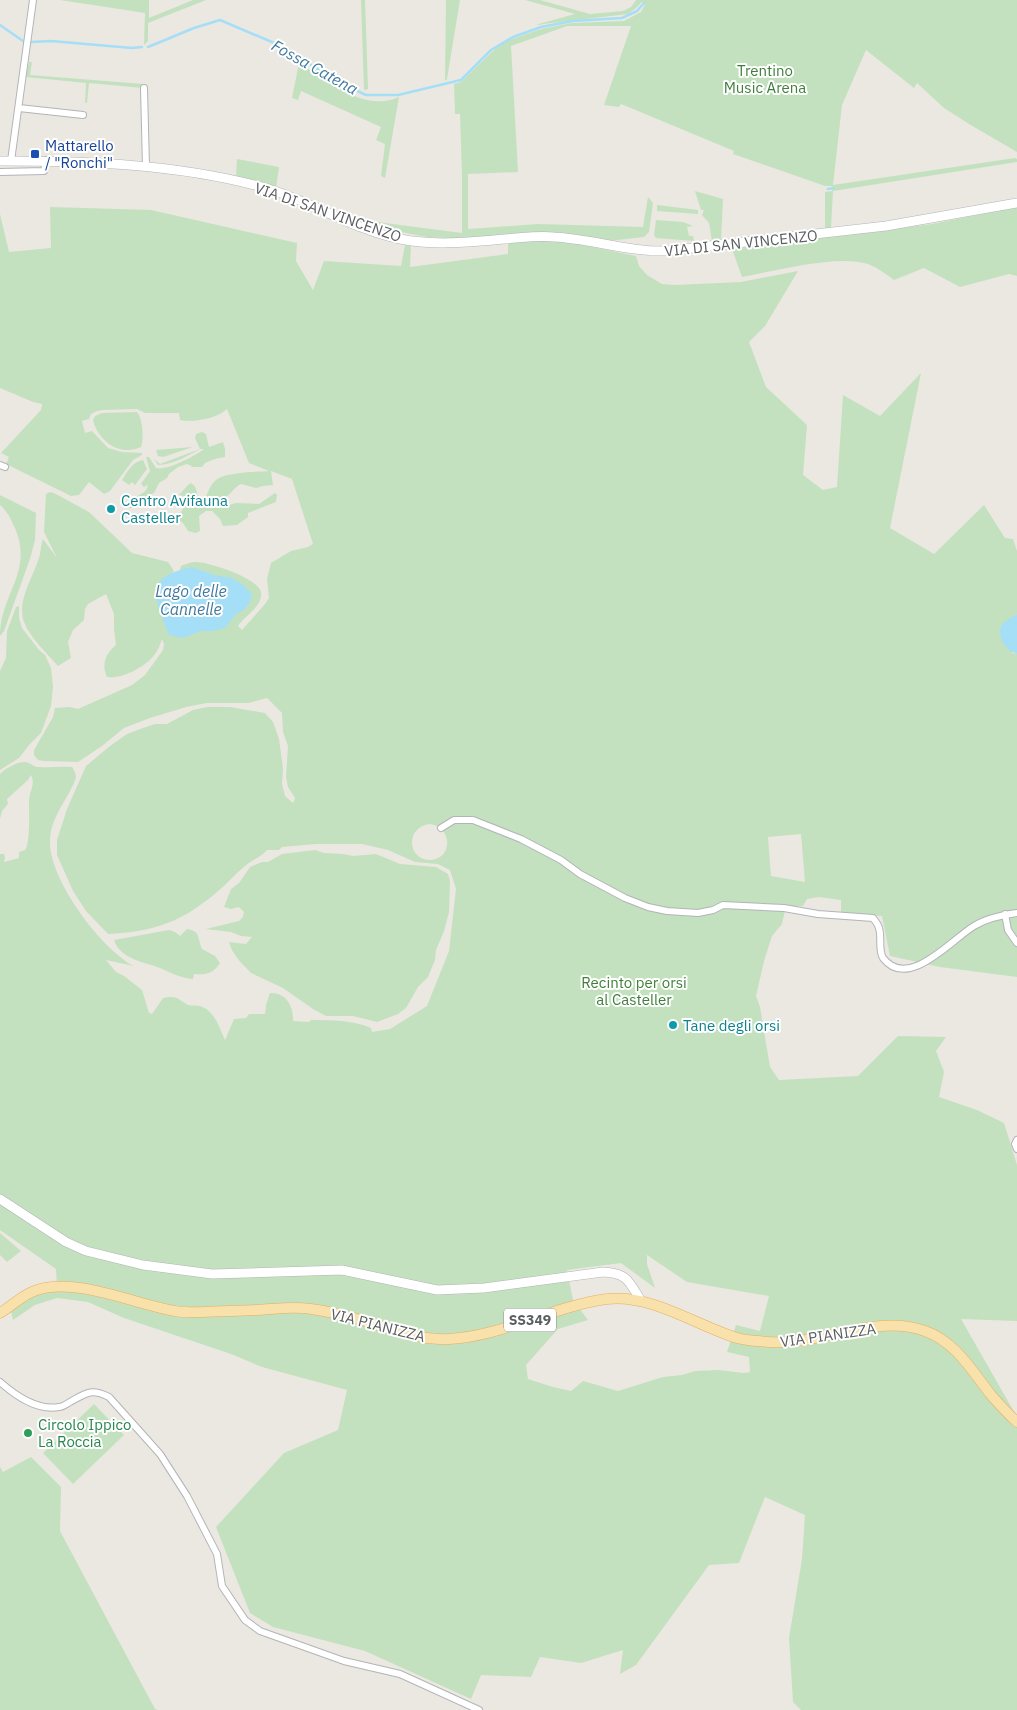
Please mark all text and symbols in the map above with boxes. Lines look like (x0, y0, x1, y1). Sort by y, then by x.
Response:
water label: Fossa Catena (268, 35, 362, 99)
park label: Trentino Music Arena (724, 61, 806, 97)
place label: Mattarello / "Ronchi" (45, 136, 114, 172)
marker: Mattarello / "Ronchi" (29, 148, 41, 160)
street label: VIA DI SAN VINCENZO (252, 178, 404, 246)
street label: VIA DI SAN VINCENZO (663, 226, 819, 260)
place label: Centro Avifauna Casteller (121, 491, 228, 527)
marker: Centro Avifauna Casteller (105, 503, 117, 515)
water label: Lago delle Cannelle (155, 581, 227, 619)
park label: Recinto per orsi al Casteller (581, 973, 687, 1009)
place label: Tane degli orsi (683, 1016, 780, 1035)
marker: Tane degli orsi (667, 1019, 679, 1031)
street label: VIA PIANIZZA (329, 1304, 428, 1346)
road number: SS349 (504, 1308, 556, 1332)
street label: VIA PIANIZZA (779, 1319, 878, 1351)
place label: Circolo Ippico La Roccia (38, 1415, 131, 1451)
marker: Circolo Ippico La Roccia (22, 1427, 34, 1439)

